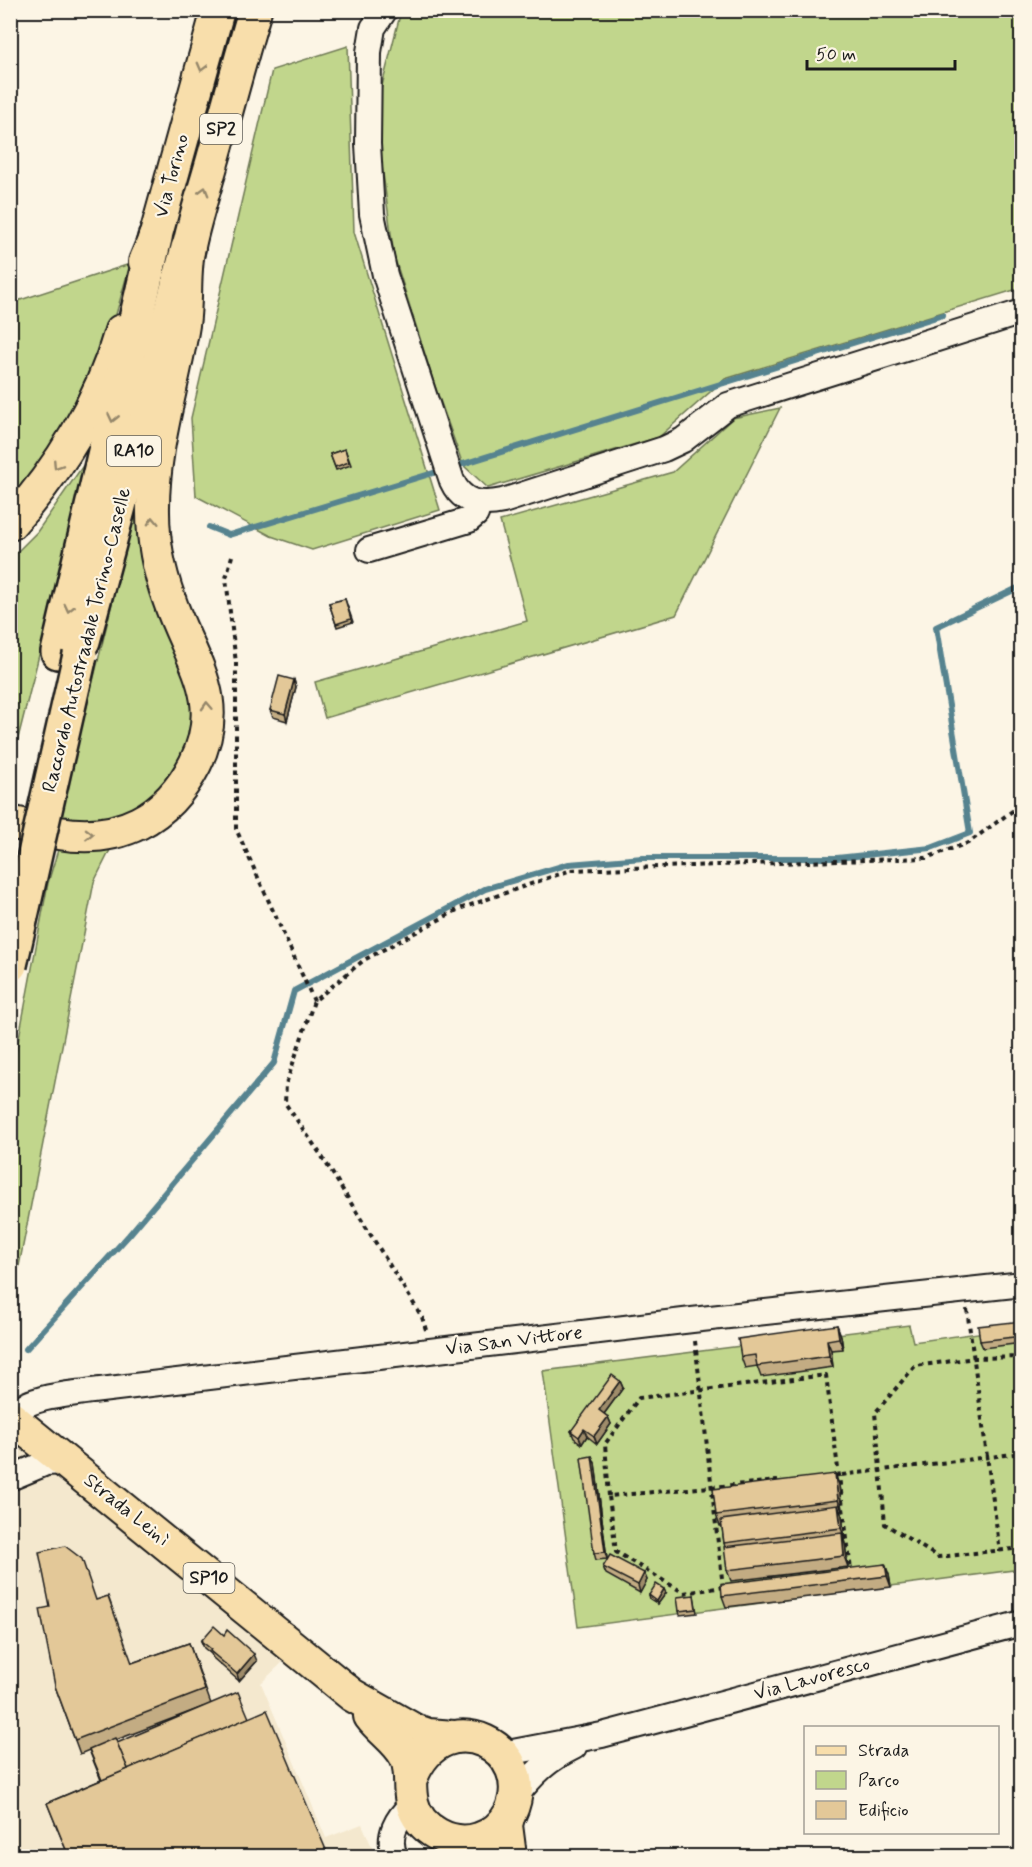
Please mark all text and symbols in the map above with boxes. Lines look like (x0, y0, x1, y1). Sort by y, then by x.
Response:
scale bar (807, 33, 956, 71)
text: 50 m (816, 43, 856, 67)
one-way arrow (197, 61, 209, 72)
road number: SP2 (200, 114, 242, 144)
street label: Via Torino (148, 131, 196, 221)
one-way arrow (197, 186, 209, 197)
one-way arrow (107, 413, 120, 423)
road number: RA10 (107, 436, 161, 466)
one-way arrow (53, 458, 64, 469)
street label: Raccordo Autostradale Torino-Caselle (36, 485, 138, 795)
one-way arrow (147, 516, 160, 525)
one-way arrow (63, 603, 76, 613)
one-way arrow (200, 702, 213, 711)
one-way arrow (84, 828, 93, 840)
street label: Via San Vittore (444, 1319, 584, 1363)
street label: Strada Leinì (78, 1467, 175, 1553)
road number: SP10 (184, 1563, 234, 1593)
street label: Via Lavoresco (751, 1651, 873, 1707)
legend (804, 1726, 999, 1834)
text: Strada (858, 1739, 909, 1763)
text: Parco (858, 1769, 899, 1793)
text: Edificio (858, 1799, 909, 1823)

